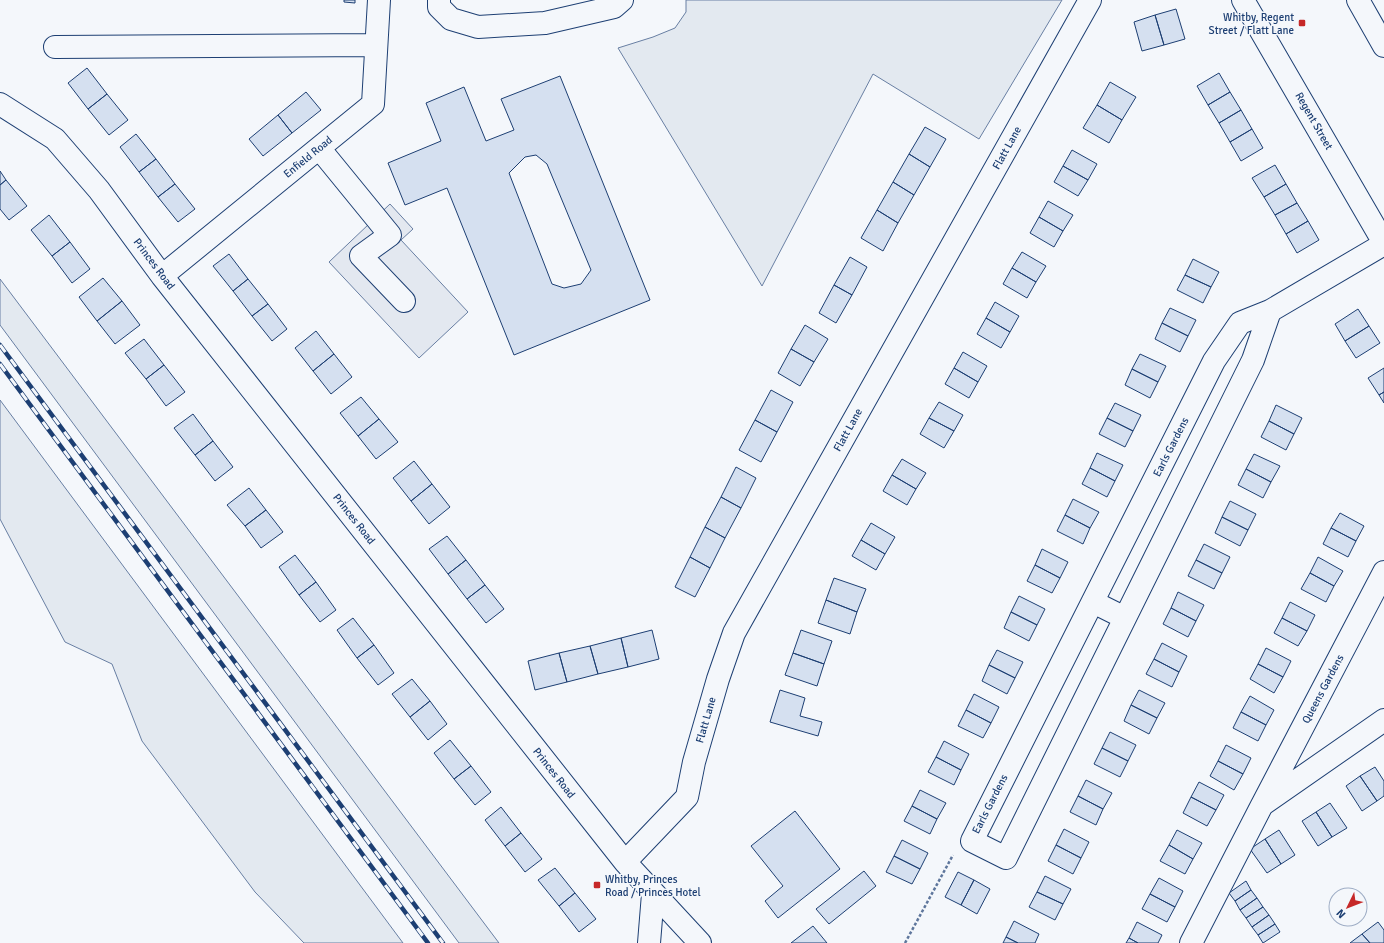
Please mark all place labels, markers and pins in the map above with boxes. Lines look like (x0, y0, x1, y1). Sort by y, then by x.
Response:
place label: Whitby, Regent Street / Flatt Lane (1209, 11, 1294, 37)
marker: Whitby, Regent Street / Flatt Lane (1297, 18, 1307, 28)
place label: Whitby, Princes Road / Princes Hotel (605, 873, 701, 899)
marker: Whitby, Princes Road / Princes Hotel (592, 880, 602, 890)

